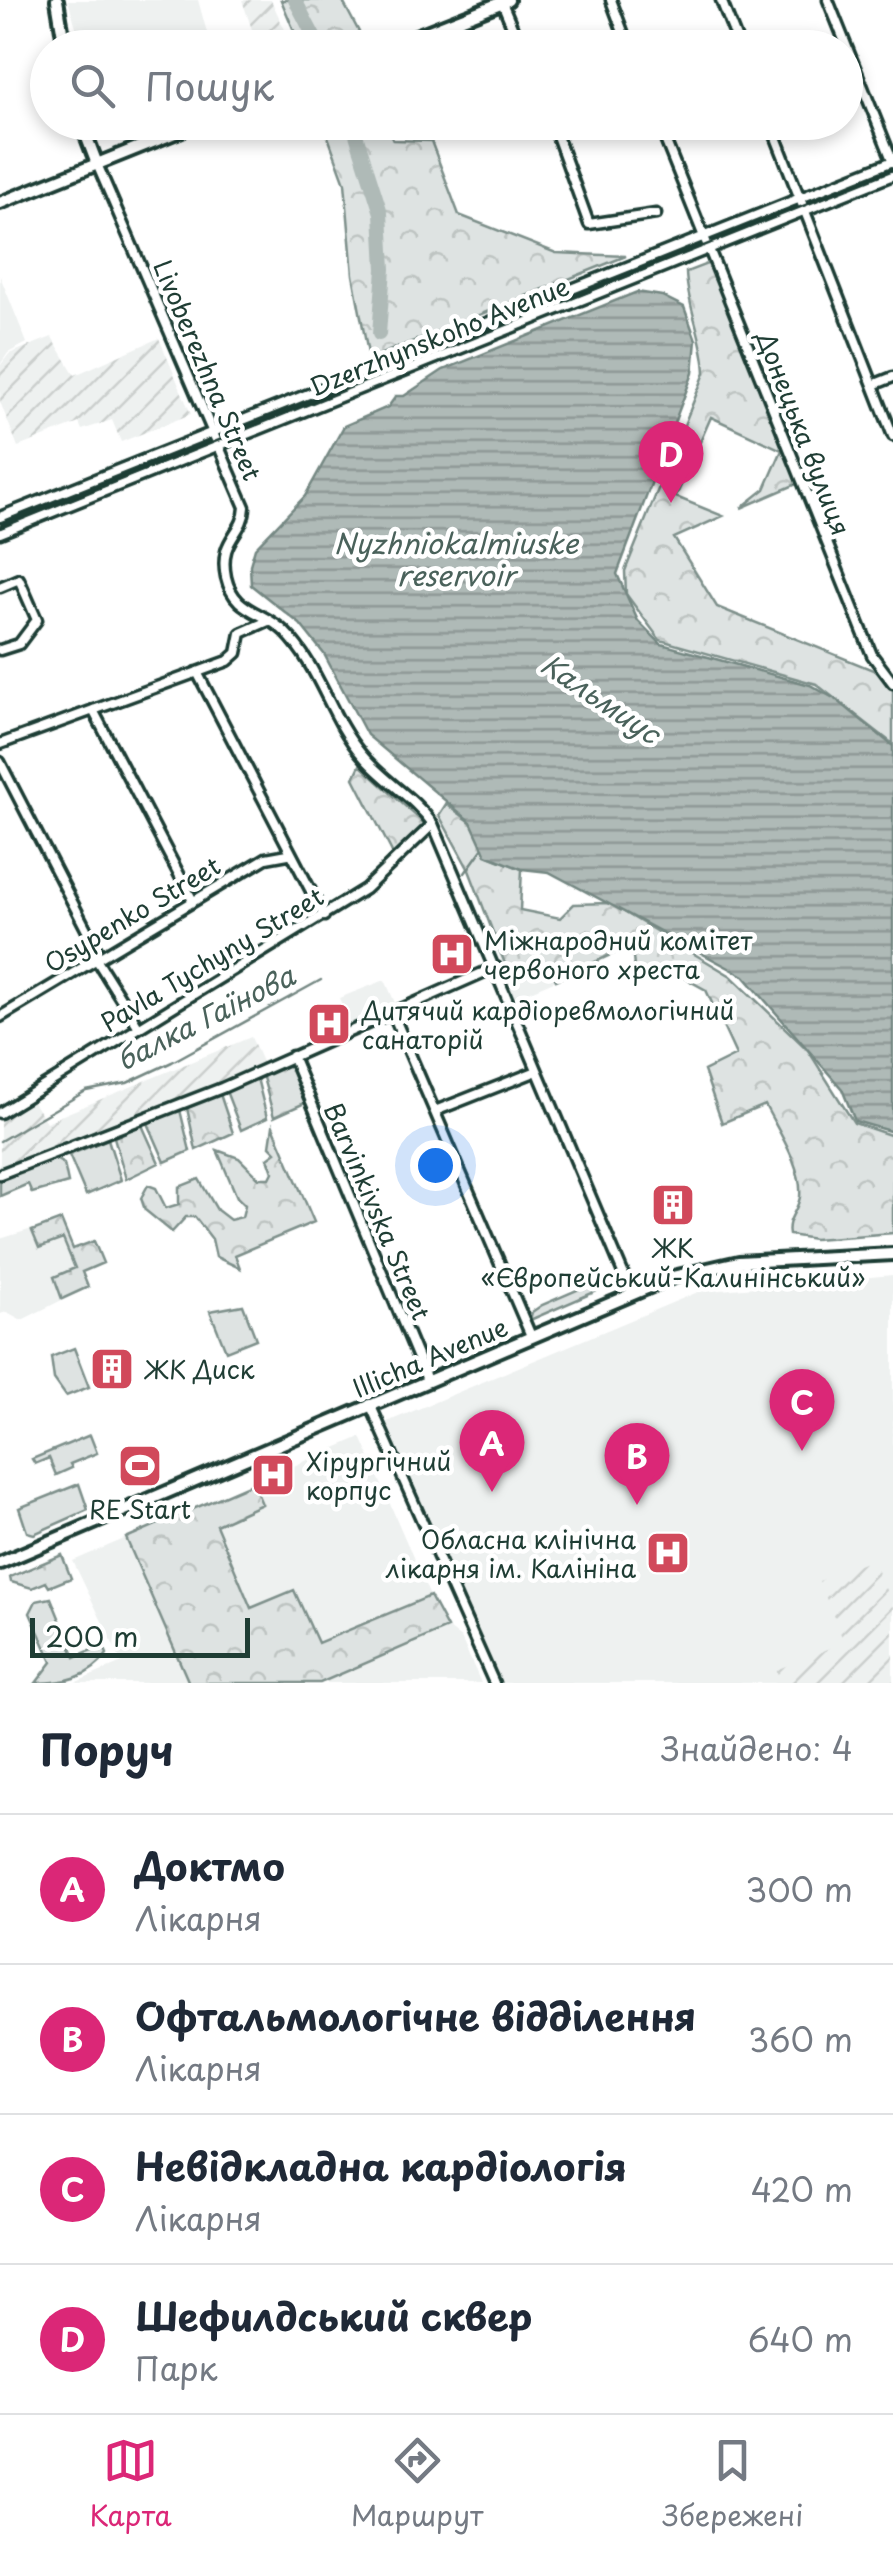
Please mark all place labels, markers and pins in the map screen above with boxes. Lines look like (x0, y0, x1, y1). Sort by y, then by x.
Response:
pin: D (638, 420, 704, 503)
place label: Міжнародний комітет червоного хреста (484, 921, 754, 988)
hospital icon: Міжнародний комітет червоного хреста (429, 931, 475, 977)
place label: Дитячий кардіоревмологічний санаторій (361, 991, 734, 1058)
hospital icon: Дитячий кардіоревмологічний санаторій (306, 1001, 352, 1047)
building icon: ЖК «Європейський-Калинінський» (650, 1182, 696, 1228)
place label: ЖК «Європейський-Калинінський» (481, 1229, 865, 1296)
building icon: ЖК Диск (89, 1346, 135, 1392)
place label: ЖК Диск (144, 1350, 255, 1388)
pin: C (770, 1368, 834, 1451)
pin: A (460, 1410, 524, 1492)
pin: B (604, 1422, 670, 1505)
place label: Хірургічний корпус (306, 1442, 451, 1509)
sports icon: RE Start (117, 1443, 163, 1489)
hospital icon: Хірургічний корпус (250, 1452, 296, 1498)
place label: RE Start (89, 1490, 191, 1528)
place label: Обласна клінічна лікарня ім. Калініна (385, 1520, 636, 1587)
hospital icon: Обласна клінічна лікарня ім. Калініна (645, 1530, 691, 1576)

